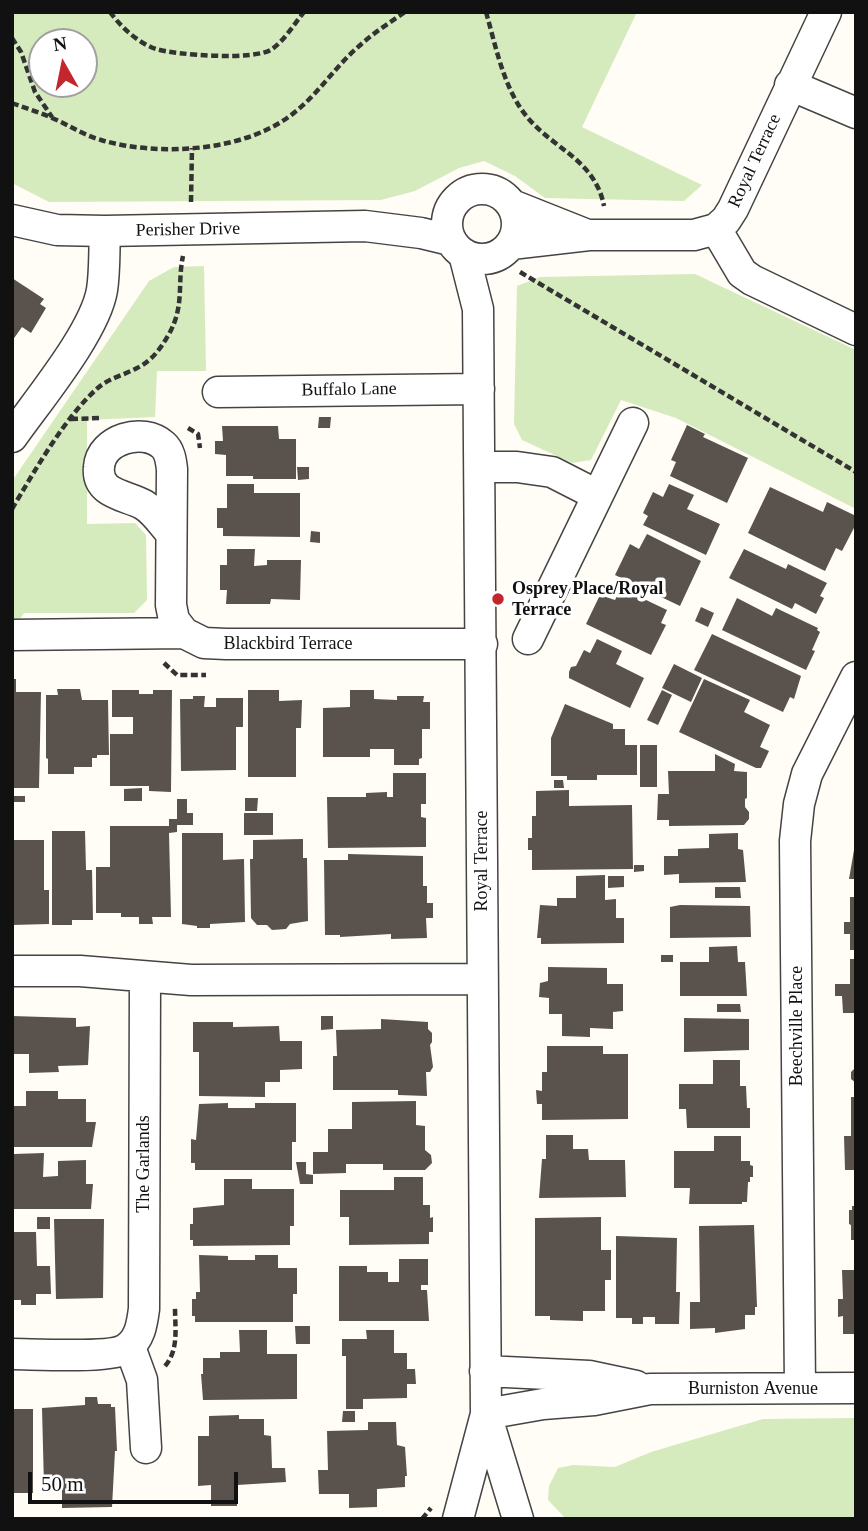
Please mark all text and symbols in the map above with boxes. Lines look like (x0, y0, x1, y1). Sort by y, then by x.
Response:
north arrow (28, 28, 98, 98)
text: N (52, 32, 68, 55)
street label: Royal Terrace (724, 111, 786, 211)
street label: Perisher Drive (136, 218, 240, 242)
street label: Buffalo Lane (301, 378, 397, 402)
place label: Osprey Place/Royal Terrace (512, 578, 663, 620)
marker: Osprey Place/Royal Terrace (490, 591, 506, 607)
street label: Blackbird Terrace (223, 633, 353, 655)
street label: Royal Terrace (471, 810, 493, 912)
street label: Beechville Place (786, 966, 808, 1086)
street label: The Garlands (133, 1115, 155, 1213)
street label: Burniston Avenue (688, 1378, 818, 1400)
scale bar (32, 1458, 242, 1502)
text: 50 m (41, 1472, 84, 1496)

